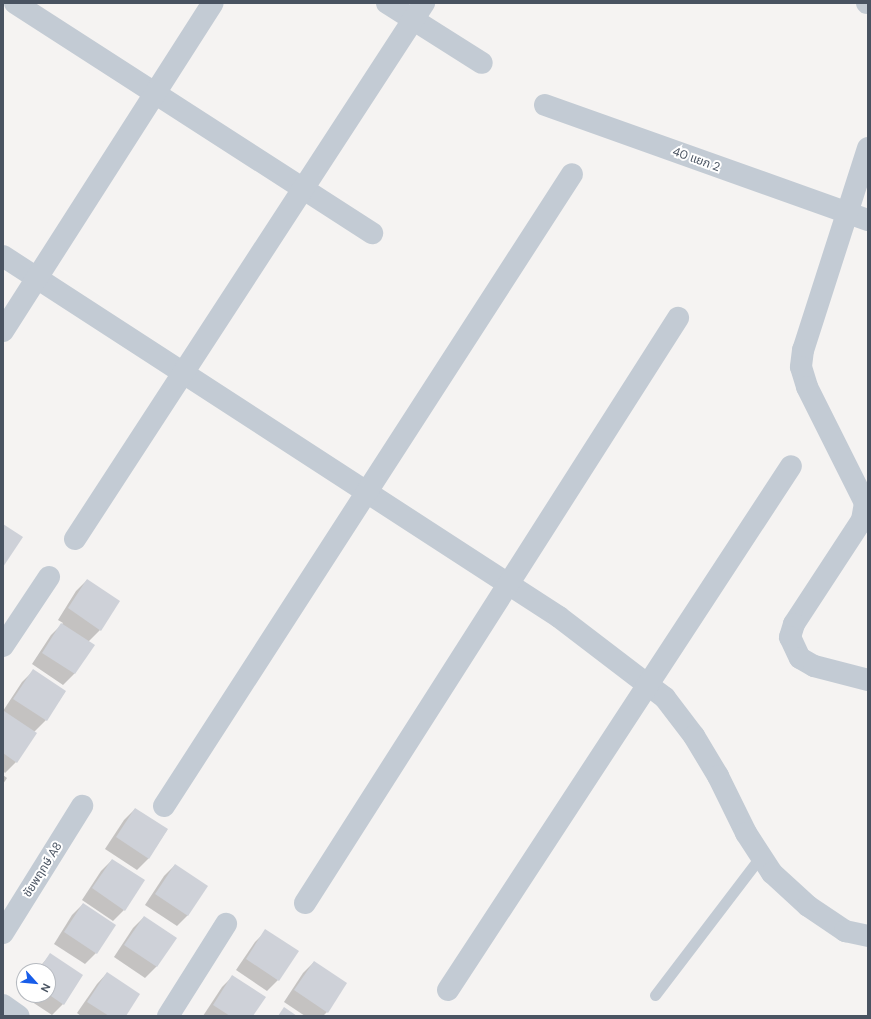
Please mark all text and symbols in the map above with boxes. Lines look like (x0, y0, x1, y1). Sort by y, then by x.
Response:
street label: 40 แยก 2 (670, 145, 722, 175)
street label: ชัยพฤกษ์ A8 (20, 840, 66, 900)
north arrow (16, 963, 56, 1003)
text: N (38, 981, 54, 995)

